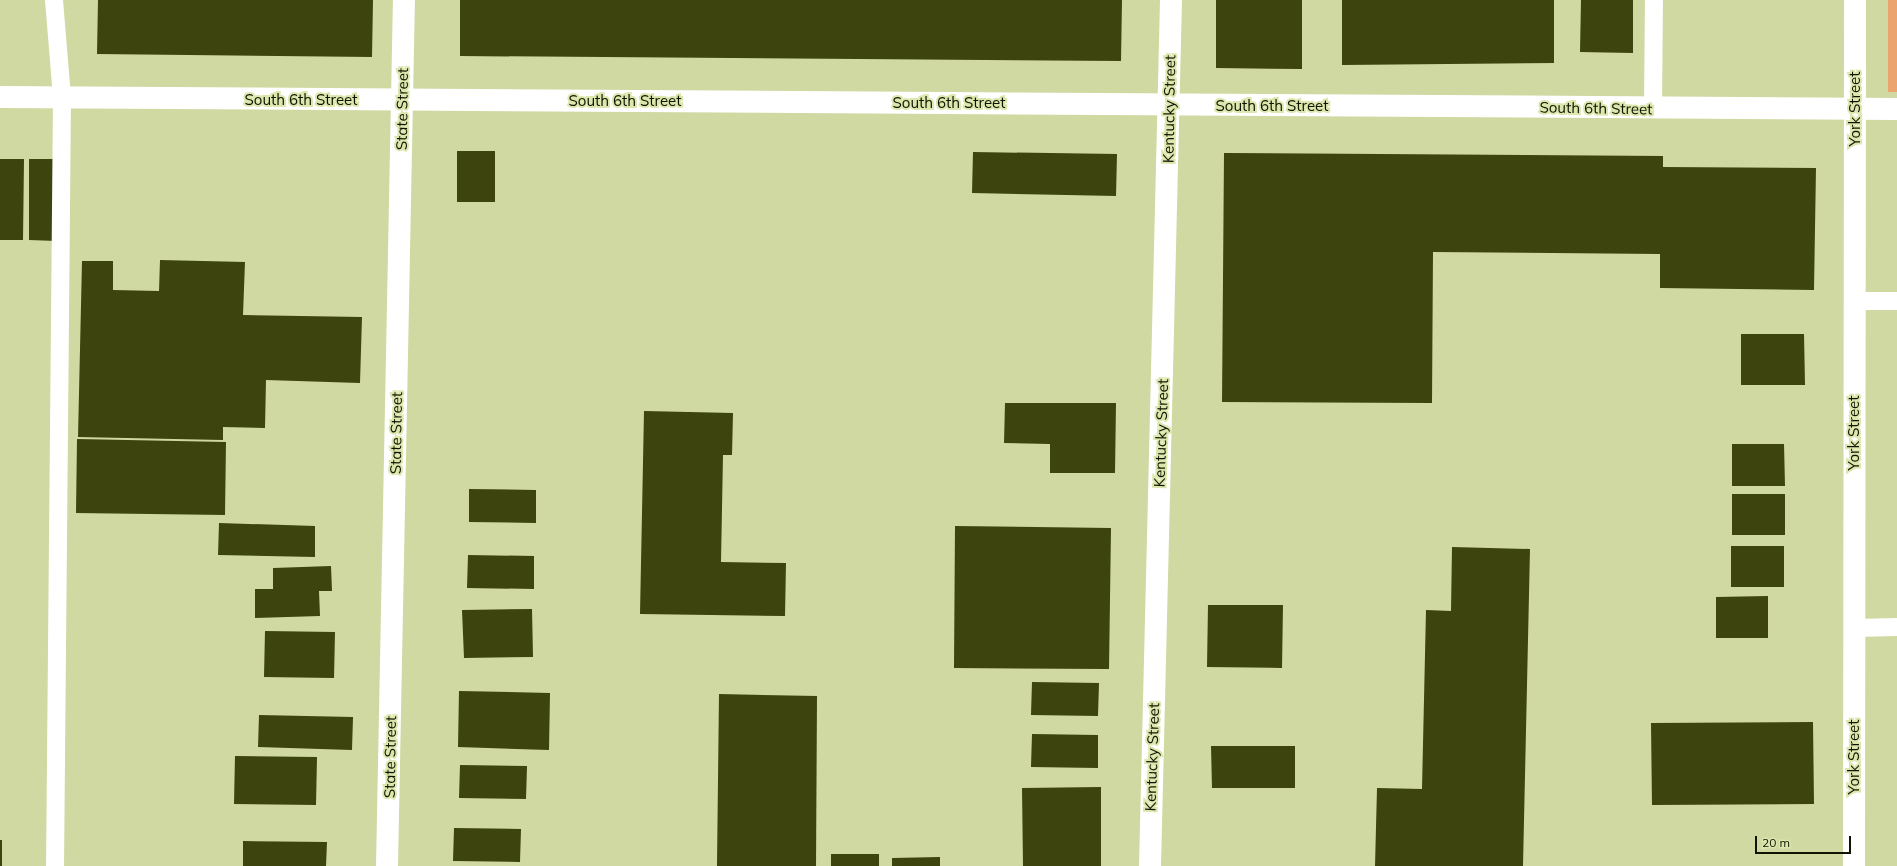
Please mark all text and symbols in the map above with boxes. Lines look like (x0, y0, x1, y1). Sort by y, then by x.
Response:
street label: Kentucky Street (1159, 55, 1179, 163)
street label: State Street (392, 68, 412, 150)
street label: York Street (1846, 71, 1864, 147)
street label: South 6th Street (245, 91, 357, 109)
street label: South 6th Street (569, 92, 681, 110)
street label: South 6th Street (893, 94, 1005, 112)
street label: South 6th Street (1216, 97, 1328, 115)
street label: South 6th Street (1539, 98, 1653, 118)
street label: Kentucky Street (1150, 378, 1172, 488)
street label: State Street (386, 392, 406, 474)
street label: York Street (1845, 395, 1863, 471)
street label: Kentucky Street (1141, 702, 1163, 812)
street label: State Street (380, 716, 400, 798)
street label: York Street (1845, 719, 1863, 795)
scale bar (1757, 828, 1853, 854)
text: 20 m (1762, 835, 1790, 850)

